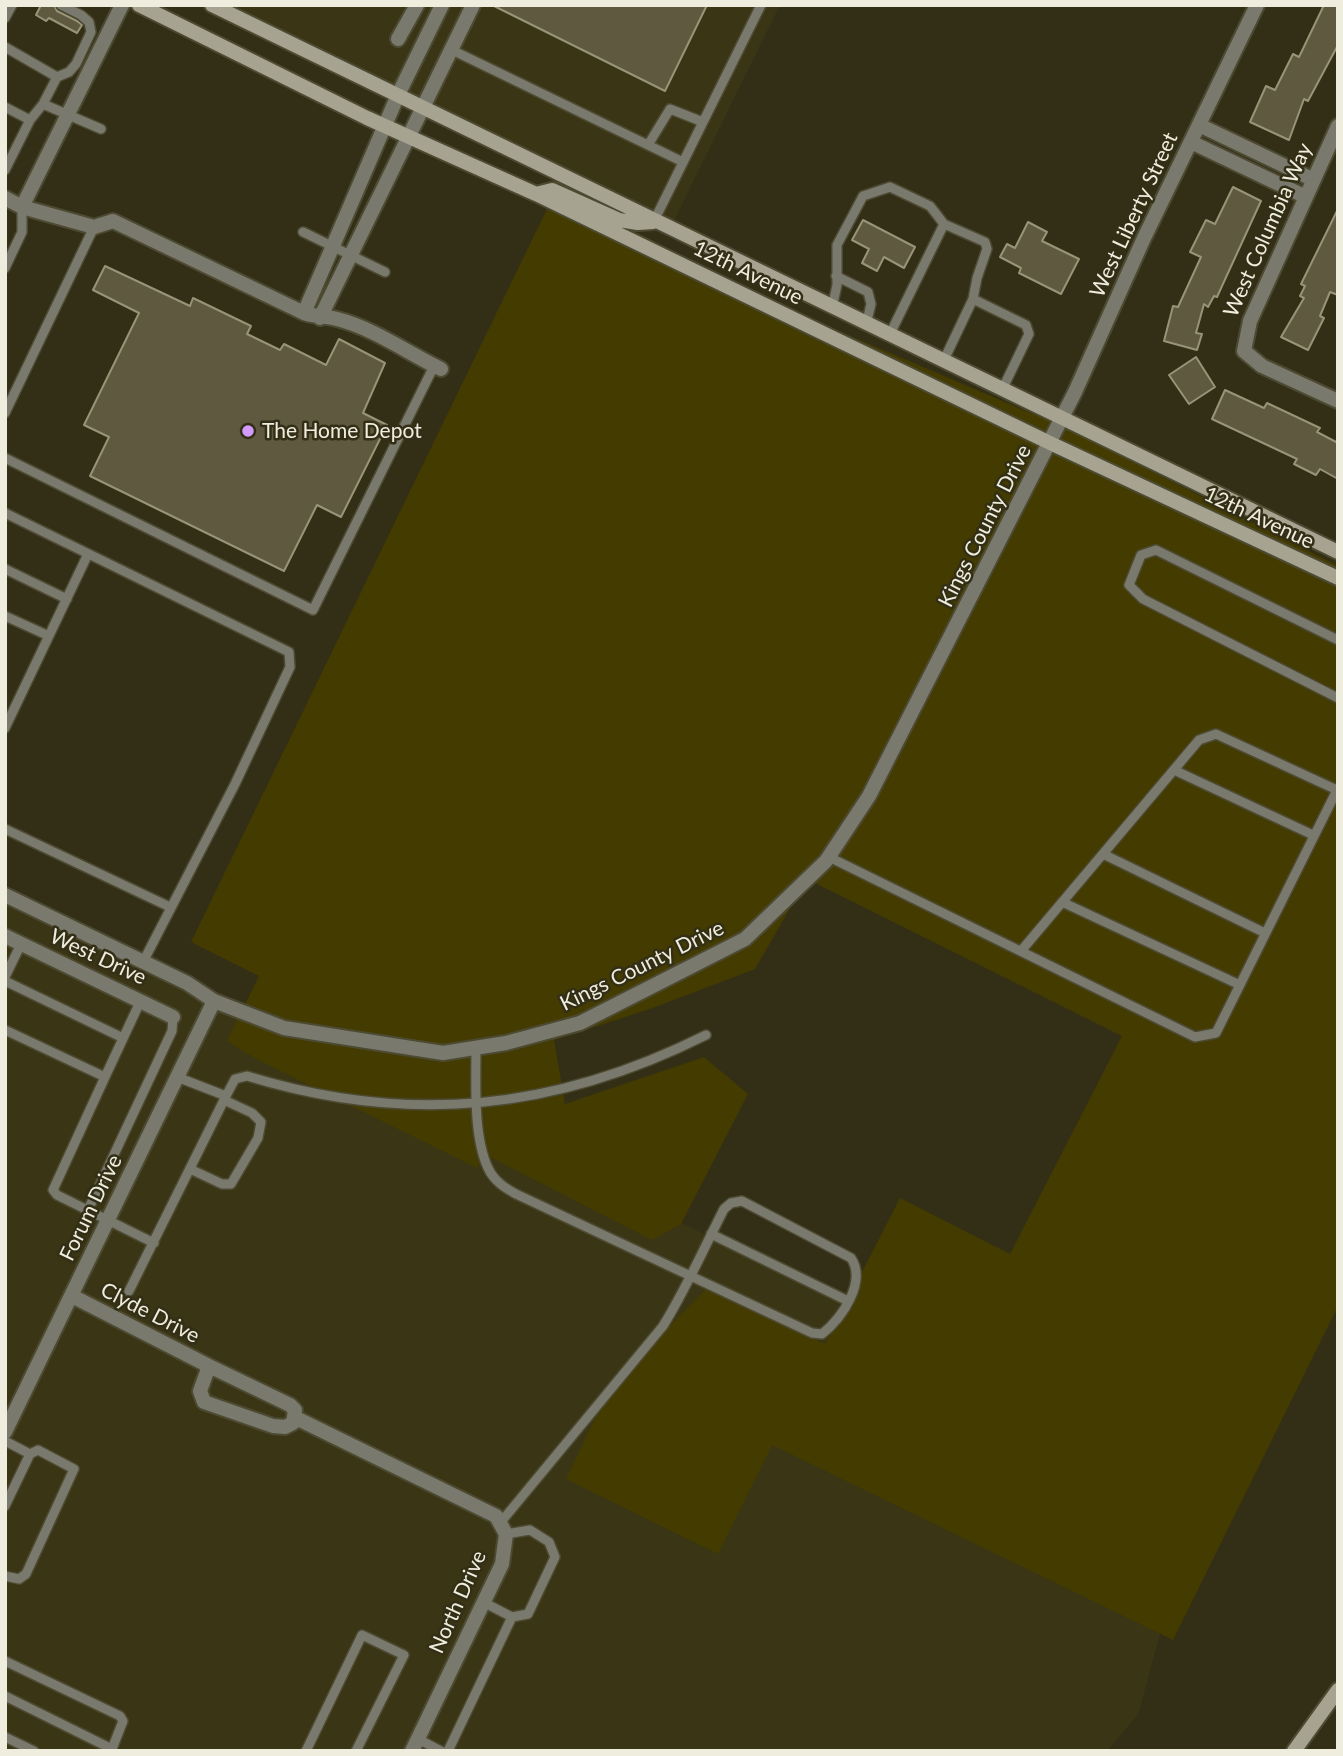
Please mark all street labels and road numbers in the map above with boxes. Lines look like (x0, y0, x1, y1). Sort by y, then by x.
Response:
street label: West Liberty Street (1085, 129, 1183, 301)
street label: West Columbia Way (1218, 139, 1318, 321)
street label: 12th Avenue (689, 236, 807, 310)
street label: Kings County Drive (933, 441, 1037, 611)
street label: 12th Avenue (1200, 482, 1318, 554)
street label: Kings County Drive (556, 915, 728, 1017)
street label: West Drive (46, 924, 150, 990)
street label: Forum Drive (54, 1151, 128, 1265)
street label: Clyde Drive (96, 1277, 204, 1349)
street label: North Drive (424, 1547, 492, 1657)

